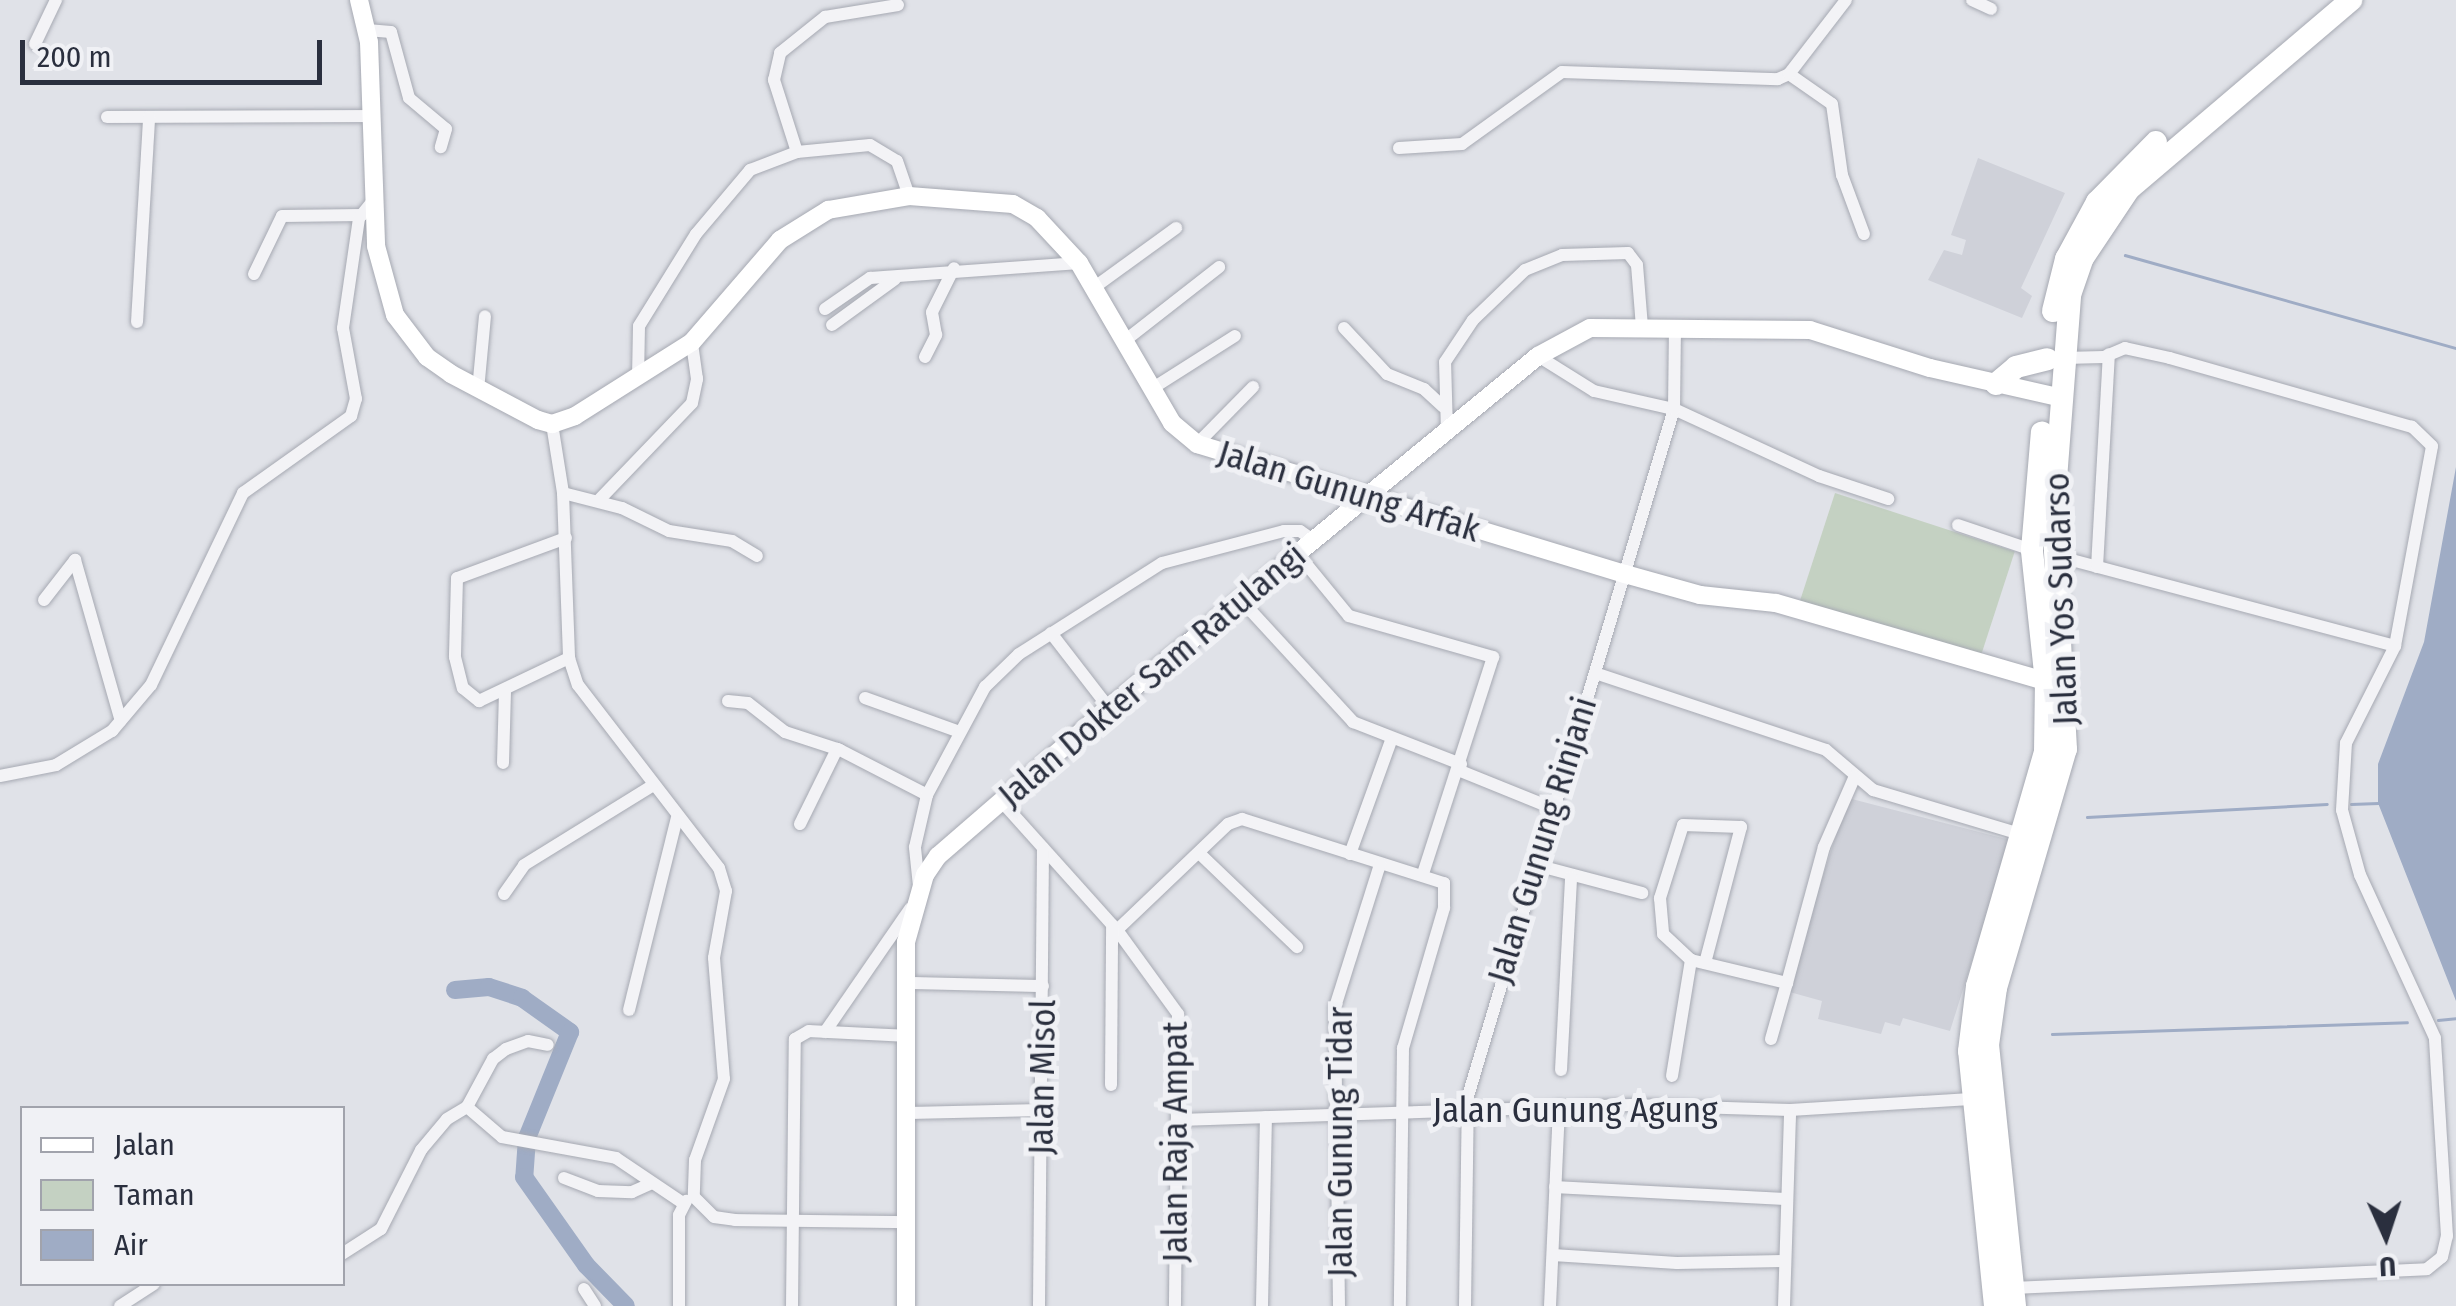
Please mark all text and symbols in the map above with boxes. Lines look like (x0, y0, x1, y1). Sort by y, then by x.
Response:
scale bar (25, 20, 328, 82)
text: 200 m (37, 39, 112, 75)
street label: Jalan Gunung Arfak (1213, 431, 1485, 551)
street label: Jalan Yos Sudarso (2036, 472, 2086, 726)
street label: Jalan Dokter Sam Ratulangi (990, 534, 1314, 816)
street label: Jalan Gunung Rinjani (1478, 692, 1606, 988)
street label: Jalan Misol (1020, 999, 1064, 1155)
street label: Jalan Gunung Tidar (1319, 1007, 1361, 1277)
street label: Jalan Raja Ampat (1154, 1021, 1196, 1263)
street label: Jalan Gunung Agung (1432, 1089, 1718, 1131)
legend (20, 1106, 345, 1286)
text: Jalan (114, 1127, 175, 1163)
text: Taman (114, 1177, 195, 1213)
north arrow (2336, 1186, 2436, 1286)
text: Air (114, 1227, 148, 1263)
text: U (2379, 1250, 2397, 1283)

